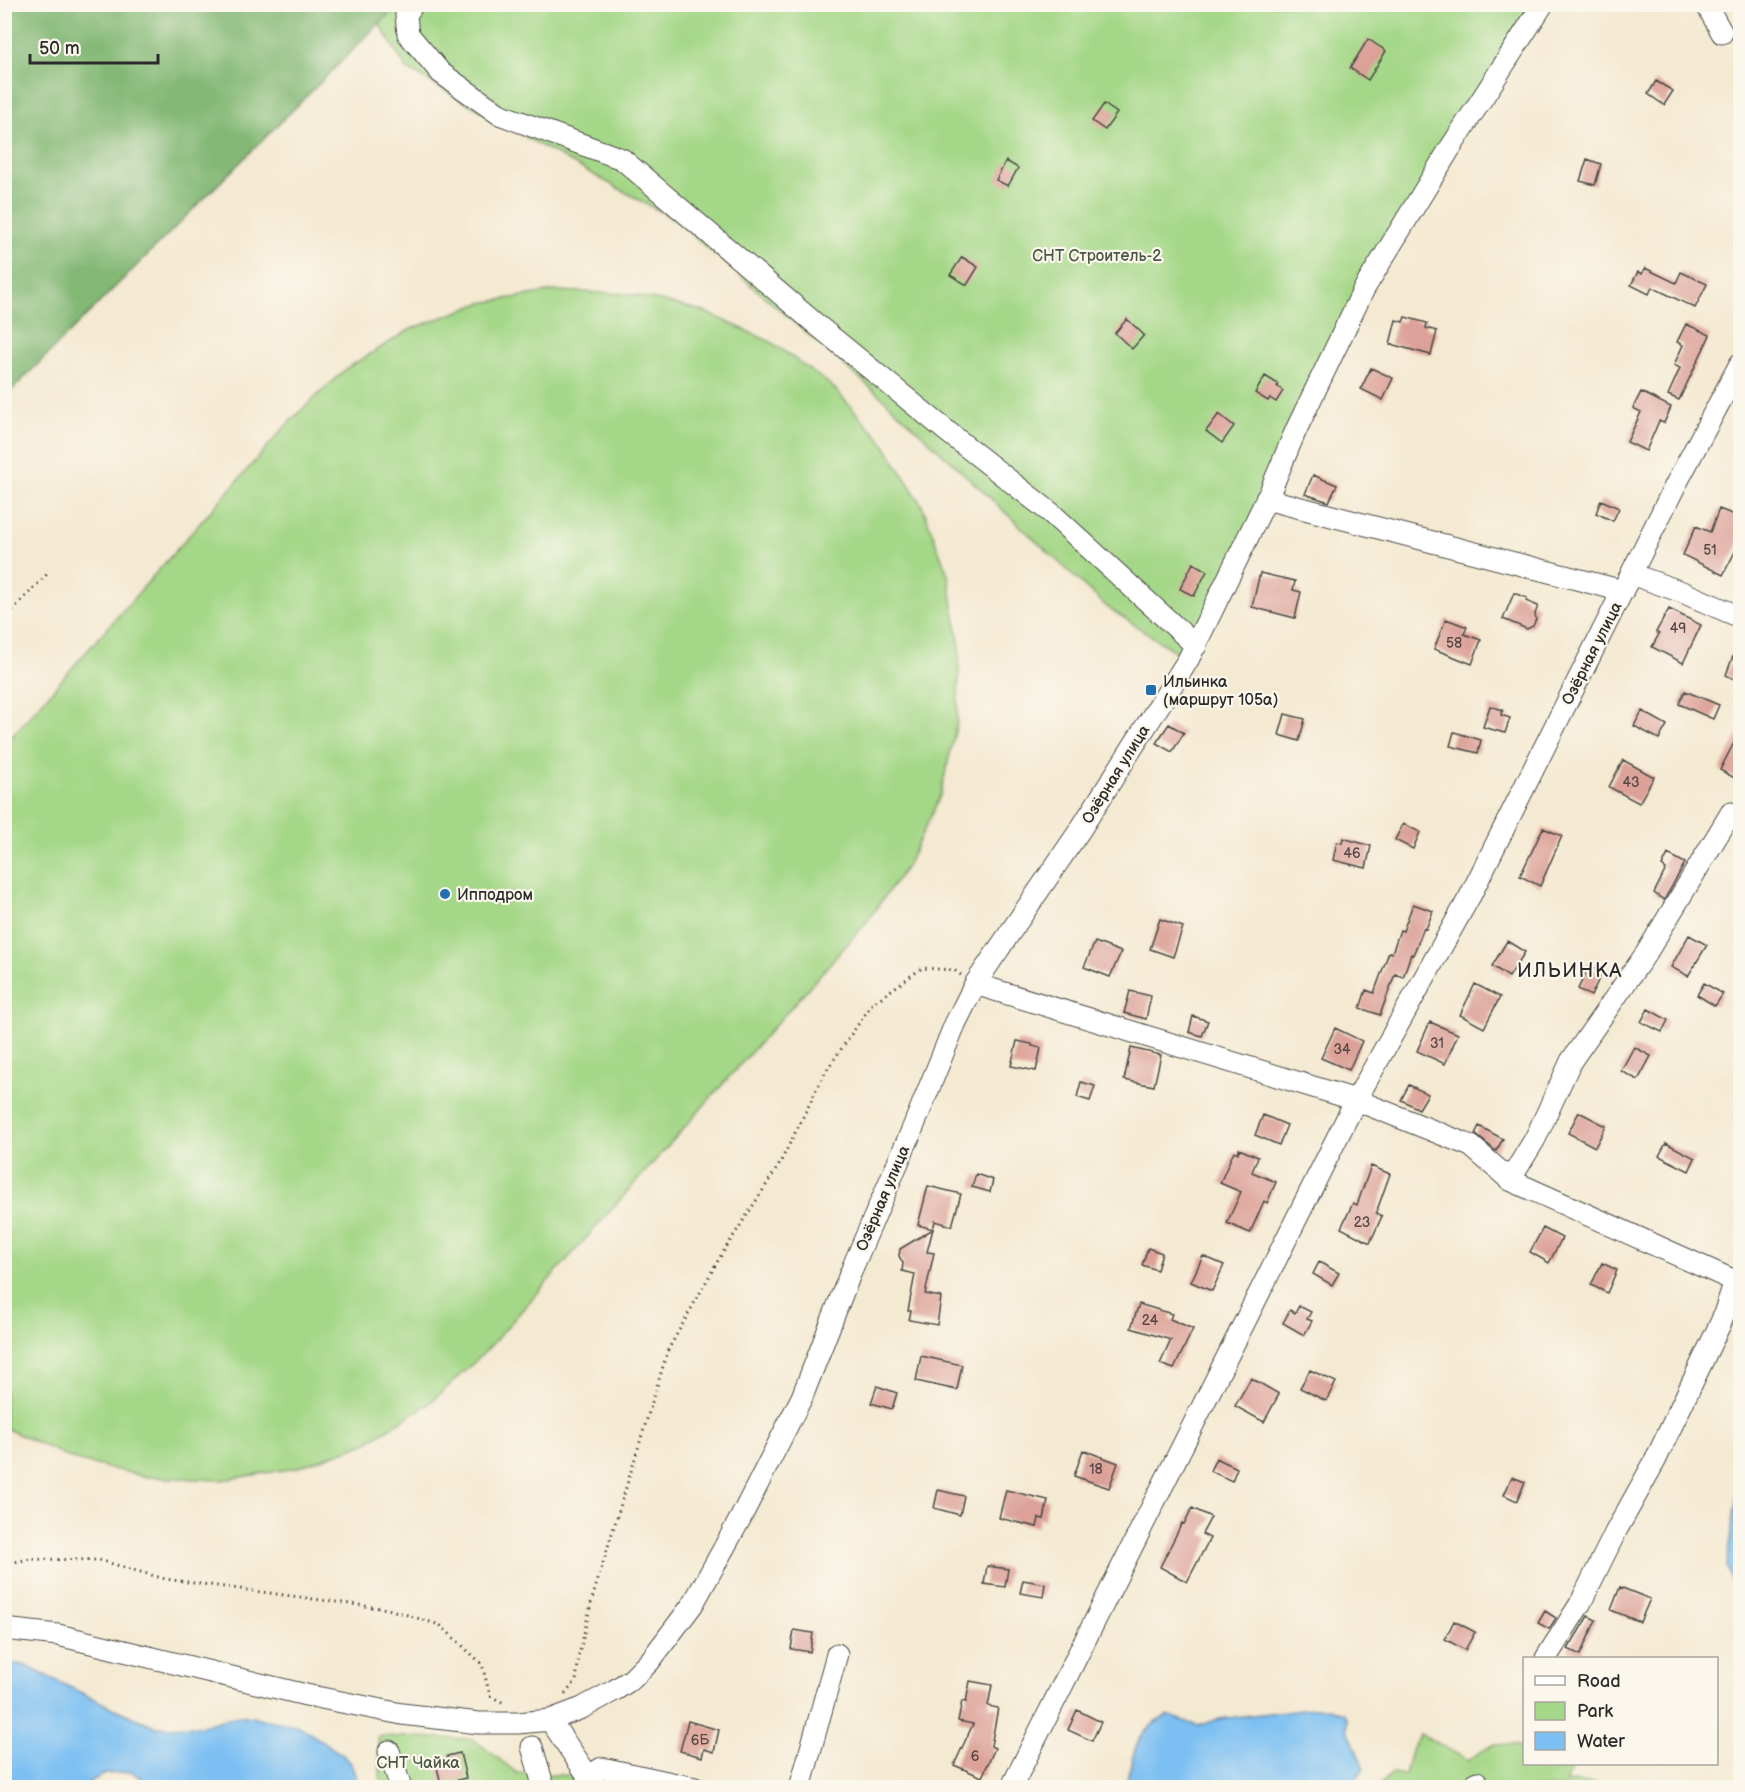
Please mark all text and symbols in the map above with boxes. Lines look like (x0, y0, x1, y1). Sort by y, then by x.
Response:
scale bar (30, 27, 158, 65)
text: 50 m (39, 38, 80, 59)
park label: СНТ Строитель-2 (1032, 247, 1162, 266)
house number: 51 (1703, 542, 1717, 559)
street label: Озёрная улица (1558, 599, 1627, 708)
house number: 49 (1670, 620, 1686, 637)
house number: 58 (1446, 635, 1462, 652)
place label: Ильинка (маршрут 105а) (1163, 673, 1279, 710)
marker: Ильинка (маршрут 105а) (1144, 683, 1158, 697)
street label: Озёрная улица (1078, 721, 1155, 828)
house number: 43 (1622, 774, 1640, 791)
house number: 46 (1343, 845, 1361, 862)
place label: Ипподром (457, 886, 533, 905)
marker: Ипподром (438, 887, 452, 901)
district label: ИЛЬИНКА (1517, 959, 1623, 983)
house number: 31 (1430, 1035, 1444, 1052)
house number: 34 (1333, 1041, 1351, 1058)
street label: Озёрная улица (853, 1142, 914, 1254)
house number: 23 (1354, 1214, 1370, 1231)
house number: 24 (1142, 1312, 1159, 1329)
house number: 18 (1089, 1461, 1103, 1478)
legend (1523, 1657, 1718, 1765)
text: Road (1577, 1671, 1621, 1692)
text: Park (1577, 1701, 1613, 1722)
text: Water (1577, 1731, 1625, 1752)
house number: 6Б (691, 1732, 709, 1749)
house number: 6 (971, 1748, 980, 1765)
park label: СНТ Чайка (376, 1754, 460, 1773)

